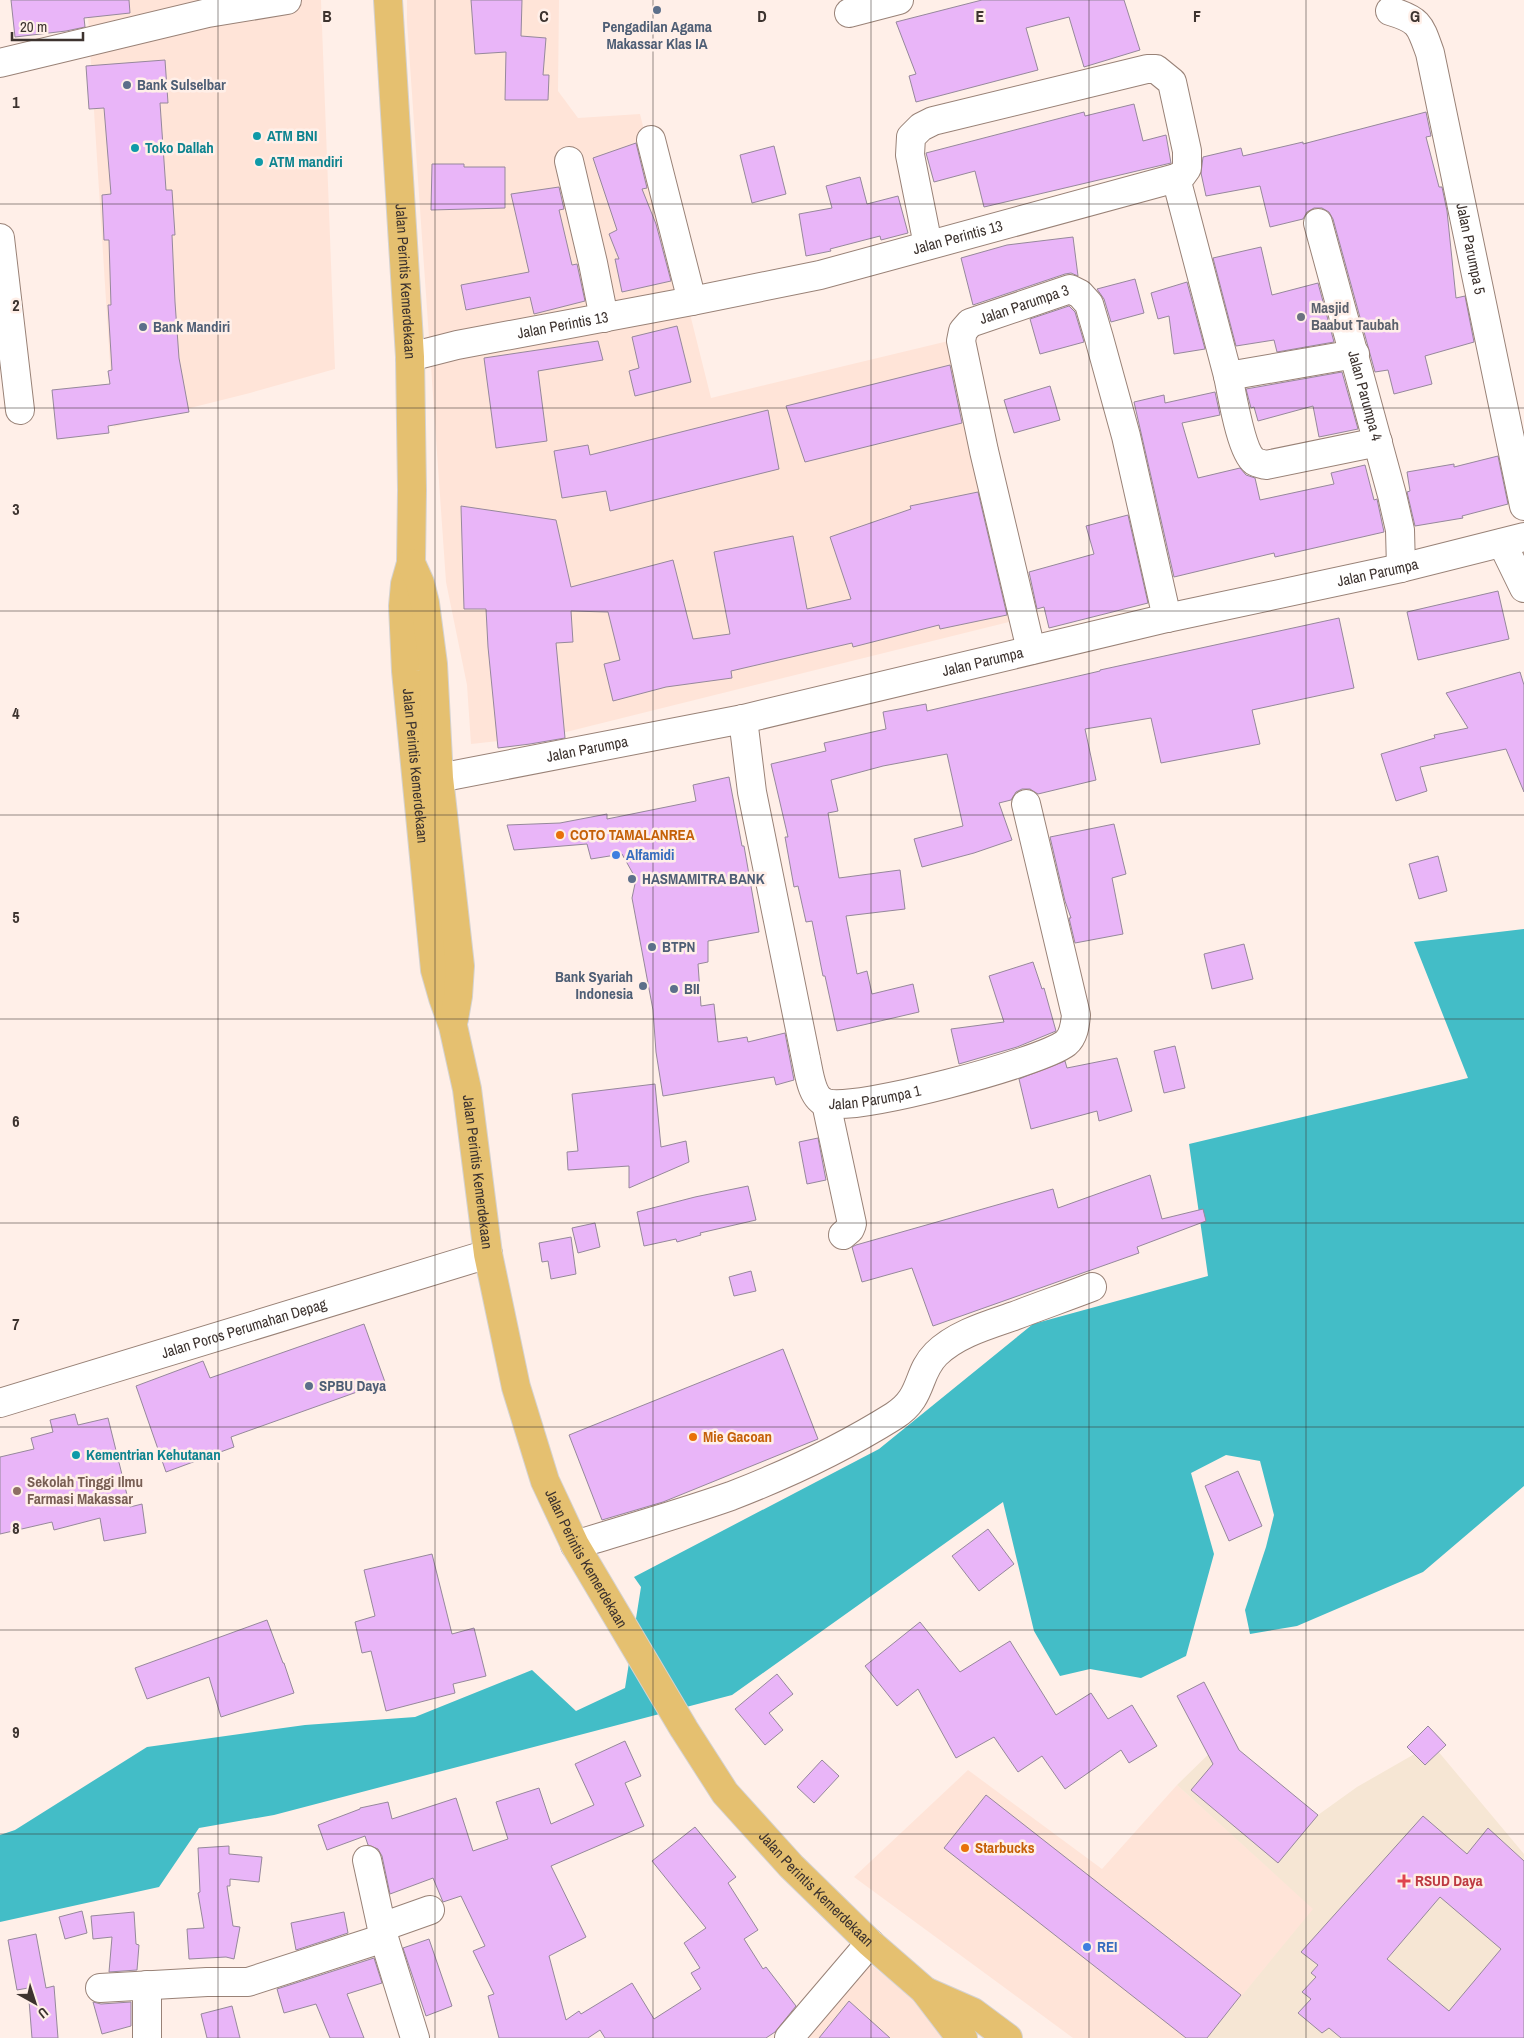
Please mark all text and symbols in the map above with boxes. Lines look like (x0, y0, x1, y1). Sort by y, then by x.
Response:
marker: Pengadilan Agama Makassar Klas IA (651, 4, 663, 16)
text: B (322, 5, 332, 27)
text: C (539, 5, 549, 27)
text: D (757, 5, 767, 27)
text: E (976, 5, 985, 27)
text: F (1193, 5, 1201, 27)
text: G (1410, 5, 1420, 27)
scale bar (12, 10, 84, 42)
text: 20 m (20, 16, 47, 37)
place label: Pengadilan Agama Makassar Klas IA (602, 16, 712, 54)
place label: Bank Sulselbar (137, 74, 226, 95)
marker: Bank Sulselbar (121, 79, 133, 91)
text: 1 (12, 91, 20, 113)
place label: ATM BNI (267, 125, 317, 146)
marker: ATM BNI (251, 130, 263, 142)
place label: Toko Dallah (145, 137, 214, 158)
marker: Toko Dallah (129, 142, 141, 154)
place label: ATM mandiri (269, 151, 343, 172)
marker: ATM mandiri (253, 156, 265, 168)
street label: Jalan Parumpa 5 (1451, 201, 1491, 296)
street label: Jalan Perintis Kemerdekaan (391, 203, 421, 360)
street label: Jalan Perintis 13 (910, 215, 1005, 259)
street label: Jalan Parumpa 3 (977, 279, 1072, 329)
text: 2 (12, 294, 20, 316)
place label: Masjid Baabut Taubah (1311, 297, 1399, 335)
street label: Jalan Perintis 13 (515, 306, 610, 344)
marker: Masjid Baabut Taubah (1295, 311, 1307, 323)
place label: Bank Mandiri (153, 316, 230, 337)
marker: Bank Mandiri (137, 321, 149, 333)
street label: Jalan Parumpa 4 (1343, 348, 1388, 443)
text: 3 (12, 498, 20, 520)
street label: Jalan Parumpa (1335, 553, 1421, 591)
street label: Jalan Parumpa (940, 642, 1025, 681)
street label: Jalan Perintis Kemerdekaan (398, 687, 434, 844)
text: 4 (12, 702, 20, 724)
street label: Jalan Parumpa (544, 731, 630, 767)
place label: COTO TAMALANREA (570, 824, 695, 845)
marker: COTO TAMALANREA (554, 829, 566, 841)
place label: Alfamidi (626, 844, 675, 865)
marker: Alfamidi (610, 849, 622, 861)
place label: HASMAMITRA BANK (642, 868, 765, 889)
marker: HASMAMITRA BANK (626, 873, 638, 885)
text: 5 (12, 906, 20, 928)
place label: BTPN (662, 936, 695, 957)
marker: BTPN (646, 941, 658, 953)
place label: Bank Syariah Indonesia (555, 966, 633, 1004)
place label: BII (684, 978, 700, 999)
marker: Bank Syariah Indonesia (637, 980, 649, 992)
marker: BII (668, 983, 680, 995)
street label: Jalan Parumpa 1 (828, 1080, 923, 1114)
street label: Jalan Perintis Kemerdekaan (458, 1093, 498, 1250)
text: 6 (12, 1110, 20, 1132)
street label: Jalan Poros Perumahan Depag (159, 1293, 329, 1363)
text: 7 (12, 1313, 20, 1335)
place label: SPBU Daya (319, 1375, 386, 1396)
marker: SPBU Daya (303, 1380, 315, 1392)
place label: Mie Gacoan (703, 1426, 772, 1447)
marker: Mie Gacoan (687, 1431, 699, 1443)
place label: Kementrian Kehutanan (86, 1444, 221, 1465)
marker: Kementrian Kehutanan (70, 1449, 82, 1461)
place label: Sekolah Tinggi Ilmu Farmasi Makassar (27, 1471, 143, 1509)
marker: Sekolah Tinggi Ilmu Farmasi Makassar (11, 1485, 23, 1497)
street label: Jalan Perintis Kemerdekaan (540, 1486, 633, 1632)
text: 8 (12, 1517, 20, 1539)
text: 9 (12, 1721, 20, 1743)
street label: Jalan Perintis Kemerdekaan (754, 1826, 879, 1951)
place label: Starbucks (975, 1837, 1035, 1858)
marker: Starbucks (959, 1842, 971, 1854)
place label: RSUD Daya (1415, 1870, 1483, 1891)
marker: RSUD Daya (1397, 1874, 1411, 1888)
place label: REI (1097, 1936, 1118, 1957)
marker: REI (1081, 1941, 1093, 1953)
north arrow (10, 1978, 60, 2028)
text: U (34, 2003, 52, 2023)

